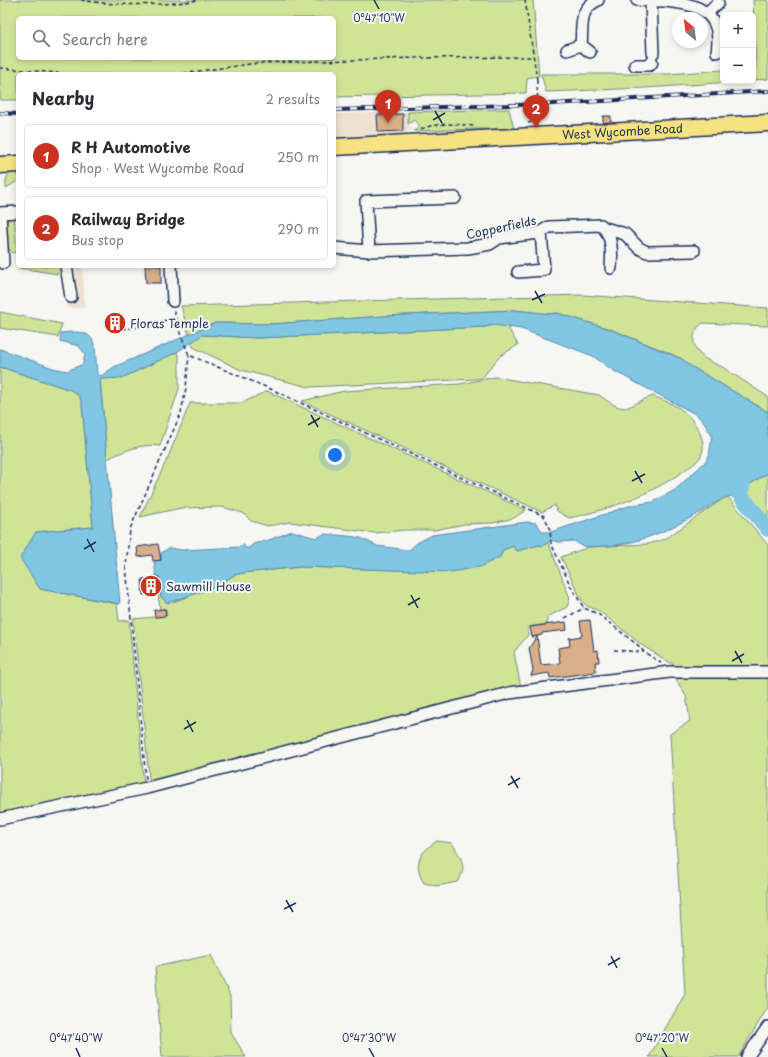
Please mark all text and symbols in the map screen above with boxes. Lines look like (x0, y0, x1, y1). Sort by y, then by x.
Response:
text: 0°47'10"W (353, 10, 406, 25)
north arrow (672, 12, 708, 48)
map controls (720, 12, 756, 84)
button: + (720, 12, 756, 48)
search box (16, 16, 336, 60)
icon: search (30, 27, 52, 49)
text: Search here (62, 27, 148, 50)
button: − (720, 48, 756, 84)
text: Nearby (32, 85, 94, 111)
text: 2 results (266, 89, 320, 108)
pin: 1 (375, 90, 401, 123)
pin: 2 (523, 95, 549, 128)
street label: West Wycombe Road (562, 119, 683, 143)
text: R H Automotive (71, 135, 191, 158)
text: 1 (43, 147, 49, 166)
text: 250 m (277, 147, 319, 166)
text: Shop · West Wycombe Road (71, 158, 244, 177)
text: Railway Bridge (71, 207, 185, 230)
street label: Copperfields (464, 211, 538, 243)
text: 2 (41, 219, 51, 238)
text: 290 m (278, 219, 319, 238)
text: Bus stop (71, 230, 124, 249)
building icon: Floras Temple (102, 310, 128, 336)
place label: Floras Temple (130, 314, 209, 332)
your location (325, 445, 345, 465)
building icon: Sawmill House (138, 573, 164, 599)
place label: Sawmill House (166, 577, 252, 595)
text: 0°47'40"W (49, 1030, 104, 1045)
text: 0°47'30"W (342, 1030, 397, 1045)
text: 0°47'20"W (635, 1030, 690, 1045)

